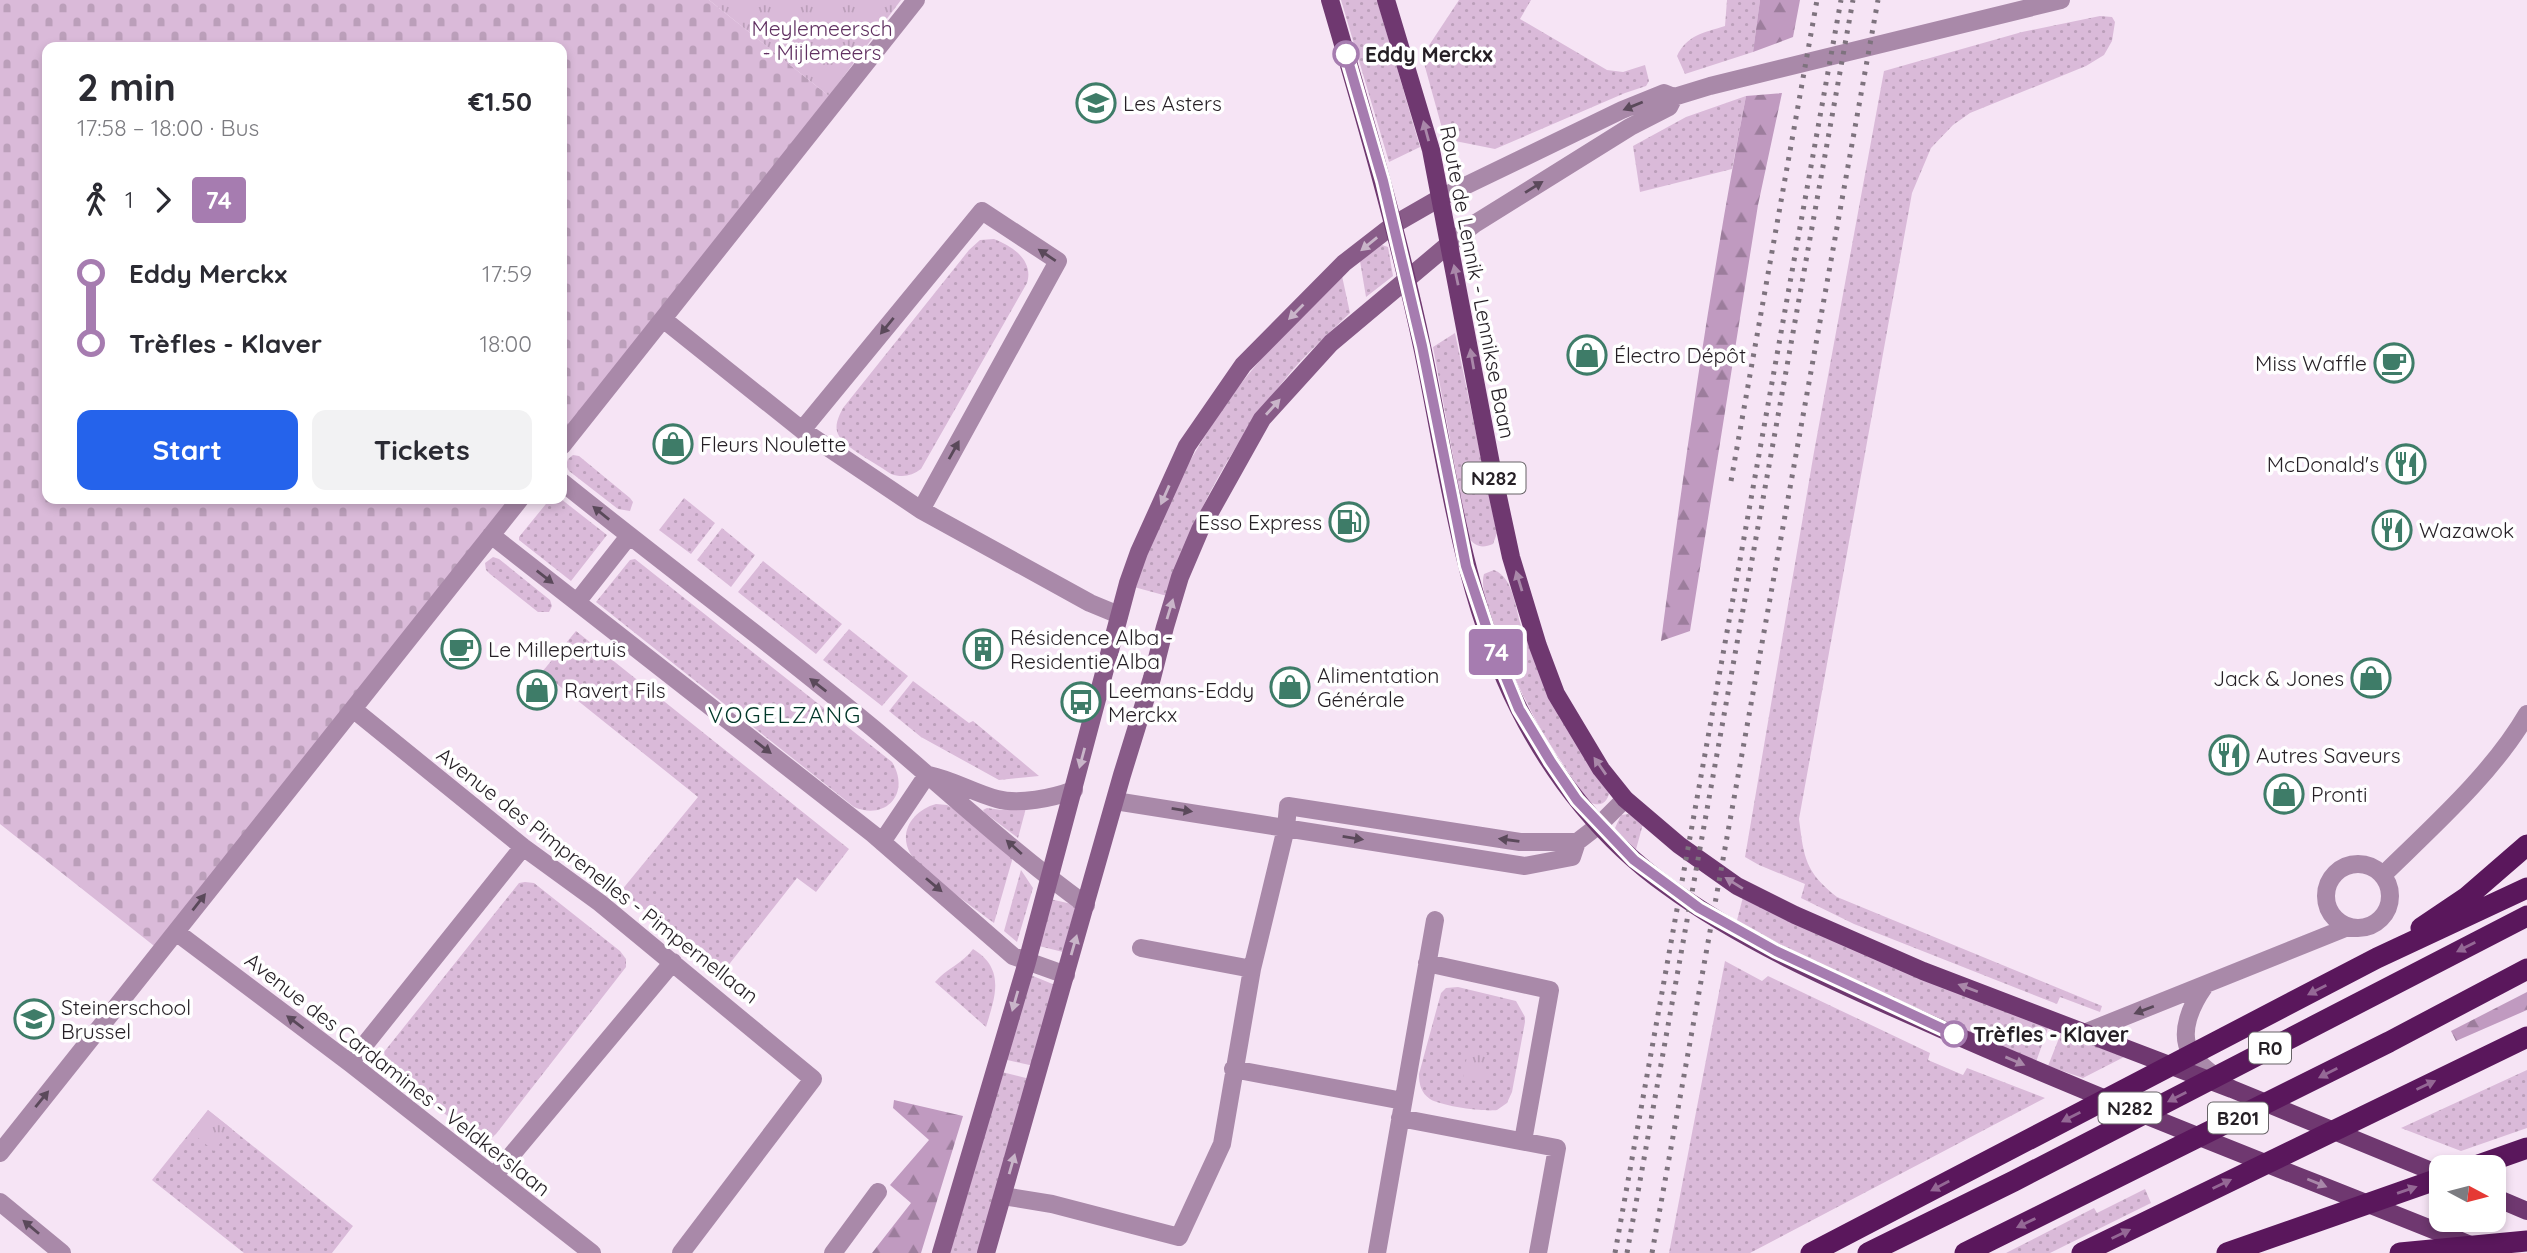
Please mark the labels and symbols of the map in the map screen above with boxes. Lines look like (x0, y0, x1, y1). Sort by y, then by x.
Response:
park label: Meylemeersch - Mijlemeers (751, 15, 893, 65)
marker: Eddy Merckx (1333, 41, 1359, 67)
place label: Eddy Merckx (1365, 41, 1493, 67)
school or university icon: Les Asters (1075, 82, 1117, 124)
place label: Les Asters (1123, 90, 1222, 116)
one-way arrow (1623, 100, 1644, 111)
one-way arrow (1420, 120, 1430, 141)
street label: Route de Lennik - Lennikse Baan (1435, 123, 1521, 441)
one-way arrow (1524, 180, 1544, 193)
one-way arrow (1360, 236, 1377, 251)
one-way arrow (1038, 248, 1057, 262)
one-way arrow (1450, 264, 1461, 286)
one-way arrow (1288, 303, 1305, 319)
one-way arrow (880, 317, 895, 335)
shop icon: Électro Dépôt (1566, 334, 1608, 376)
place label: Électro Dépôt (1614, 342, 1746, 368)
cafe icon: Miss Waffle (2373, 342, 2415, 384)
one-way arrow (1466, 348, 1477, 370)
place label: Miss Waffle (2255, 350, 2367, 376)
one-way arrow (1265, 398, 1281, 416)
shop icon: Fleurs Noulette (652, 423, 694, 465)
place label: Fleurs Noulette (700, 431, 846, 457)
one-way arrow (948, 440, 959, 460)
restaurant icon: McDonald's (2385, 443, 2427, 485)
place label: McDonald's (2267, 451, 2379, 477)
road number: N282 (1462, 463, 1526, 494)
one-way arrow (1159, 485, 1170, 506)
fuel station icon: Esso Express (1328, 501, 1370, 543)
one-way arrow (593, 506, 611, 521)
place label: Esso Express (1198, 509, 1322, 535)
restaurant icon: Wazawok (2371, 509, 2413, 551)
place label: Wazawok (2419, 517, 2514, 543)
one-way arrow (535, 569, 553, 584)
one-way arrow (1513, 570, 1523, 591)
one-way arrow (1166, 598, 1176, 619)
place label: Résidence Alba - Residentie Alba (1010, 624, 1173, 674)
cafe icon: Le Millepertuis (440, 628, 482, 670)
building icon: Résidence Alba - Residentie Alba (962, 628, 1004, 670)
line badge: 74 (1464, 629, 1528, 675)
place label: Le Millepertuis (488, 636, 626, 662)
shop icon: Jack & Jones (2350, 657, 2392, 699)
place label: Alimentation Générale (1317, 662, 1439, 712)
place label: Jack & Jones (2213, 665, 2344, 691)
shop icon: Alimentation Générale (1269, 666, 1311, 708)
shop icon: Ravert Fils (516, 669, 558, 711)
place label: Ravert Fils (564, 677, 666, 703)
place label: Leemans-Eddy Merckx (1108, 677, 1254, 727)
one-way arrow (809, 678, 827, 692)
bus stop icon: Leemans-Eddy Merckx (1060, 681, 1102, 723)
district label: VOGELZANG (708, 700, 862, 729)
restaurant icon: Autres Saveurs (2208, 734, 2250, 776)
one-way arrow (753, 740, 771, 755)
street label: Avenue des Pimprenelles - Pimpernellaan (432, 741, 764, 1009)
place label: Autres Saveurs (2256, 742, 2401, 768)
one-way arrow (1076, 748, 1087, 770)
one-way arrow (1593, 757, 1607, 775)
shop icon: Pronti (2263, 773, 2305, 815)
place label: Pronti (2311, 781, 2368, 807)
one-way arrow (1171, 805, 1193, 816)
one-way arrow (1342, 833, 1364, 844)
one-way arrow (1498, 834, 1520, 845)
one-way arrow (1006, 839, 1023, 855)
one-way arrow (925, 877, 943, 893)
one-way arrow (1725, 877, 1744, 890)
one-way arrow (192, 894, 207, 912)
one-way arrow (1070, 934, 1080, 955)
one-way arrow (2456, 942, 2476, 953)
street label: Avenue des Cardamines - Veldkerslaan (240, 947, 556, 1201)
one-way arrow (1957, 983, 1978, 994)
one-way arrow (2307, 984, 2327, 996)
one-way arrow (1009, 991, 1019, 1012)
place label: Steinerschool Brussel (61, 994, 191, 1044)
school or university icon: Steinerschool Brussel (13, 998, 55, 1040)
one-way arrow (2133, 1005, 2154, 1016)
one-way arrow (287, 1015, 305, 1030)
marker: Trèfles - Klaver (1941, 1021, 1967, 1047)
place label: Trèfles - Klaver (1973, 1021, 2129, 1047)
road number: R0 (2249, 1032, 2291, 1064)
one-way arrow (2005, 1056, 2026, 1067)
one-way arrow (2318, 1067, 2338, 1078)
one-way arrow (2416, 1079, 2436, 1091)
one-way arrow (35, 1091, 50, 1109)
one-way arrow (2167, 1091, 2187, 1102)
road number: N282 (2098, 1092, 2162, 1124)
road number: B201 (2208, 1102, 2268, 1134)
one-way arrow (2061, 1111, 2081, 1123)
one-way arrow (1008, 1153, 1018, 1174)
north arrow (2429, 1155, 2506, 1232)
one-way arrow (2307, 1178, 2328, 1189)
one-way arrow (2212, 1179, 2232, 1190)
one-way arrow (1930, 1180, 1950, 1191)
one-way arrow (2397, 1184, 2418, 1195)
one-way arrow (2016, 1217, 2036, 1229)
one-way arrow (22, 1220, 40, 1235)
one-way arrow (2111, 1228, 2131, 1239)

